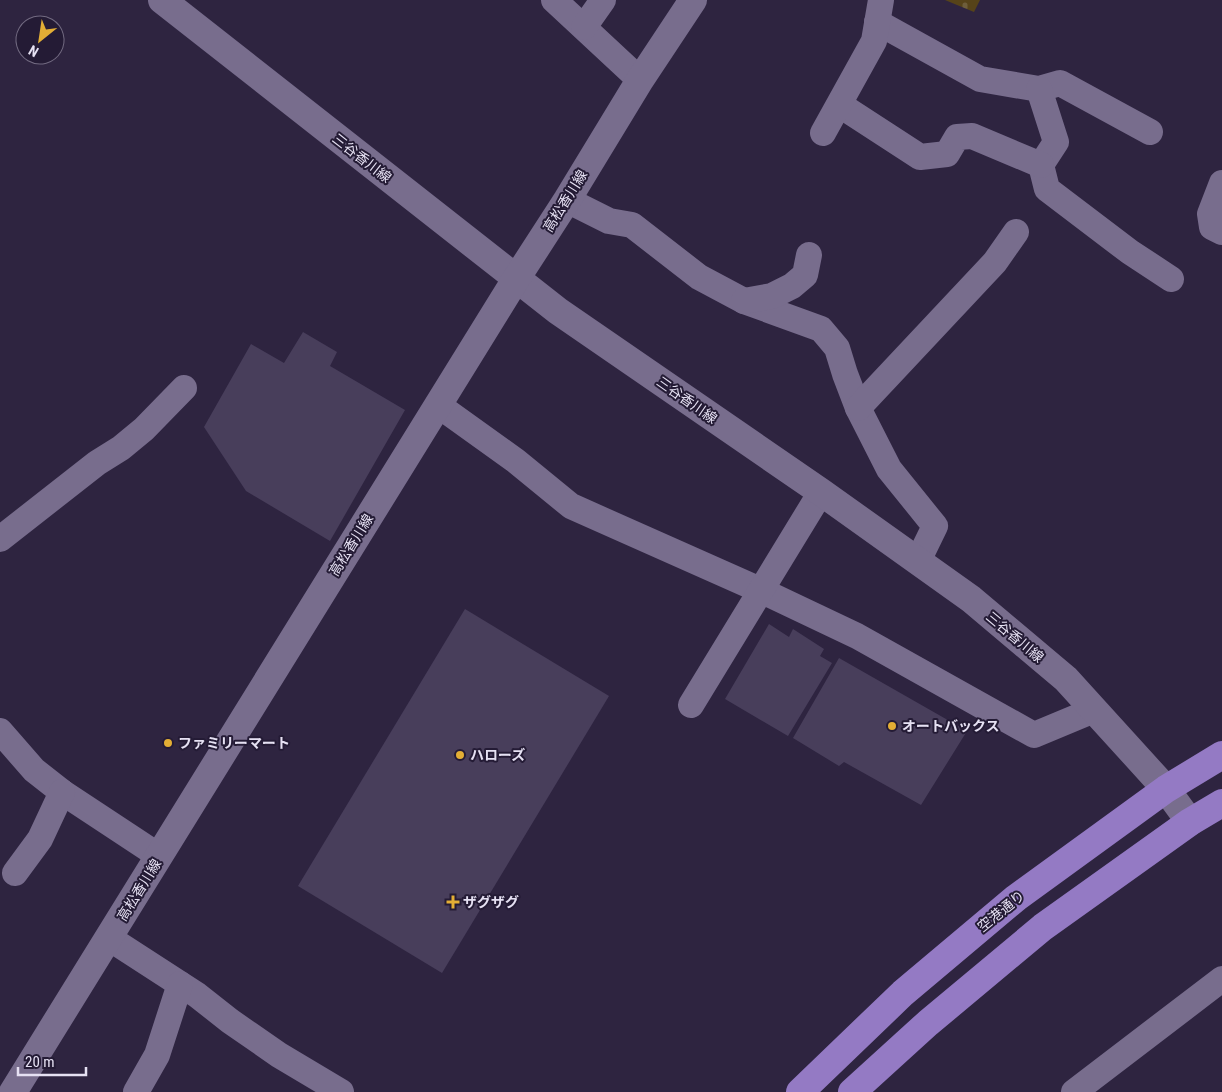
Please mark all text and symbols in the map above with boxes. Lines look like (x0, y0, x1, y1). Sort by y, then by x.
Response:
north arrow (15, 15, 65, 65)
text: N (26, 42, 41, 60)
street label: 三谷香川線 (329, 130, 395, 186)
street label: 高松香川線 (540, 167, 590, 235)
street label: 三谷香川線 (654, 373, 720, 427)
street label: 高松香川線 (326, 511, 376, 579)
street label: 三谷香川線 (983, 608, 1047, 666)
place label: オートバックス (902, 718, 1000, 734)
marker: オートバックス (886, 720, 898, 732)
place label: ファミリーマート (178, 735, 290, 751)
marker: ファミリーマート (162, 737, 174, 749)
place label: ハローズ (470, 747, 525, 763)
marker: ハローズ (454, 749, 466, 761)
street label: 高松香川線 (114, 856, 164, 924)
street label: 空港通り (974, 887, 1028, 935)
place label: ザグザグ (463, 894, 519, 910)
marker: ザグザグ (447, 896, 459, 908)
scale bar (18, 1044, 85, 1076)
text: 20 m (25, 1053, 55, 1071)

